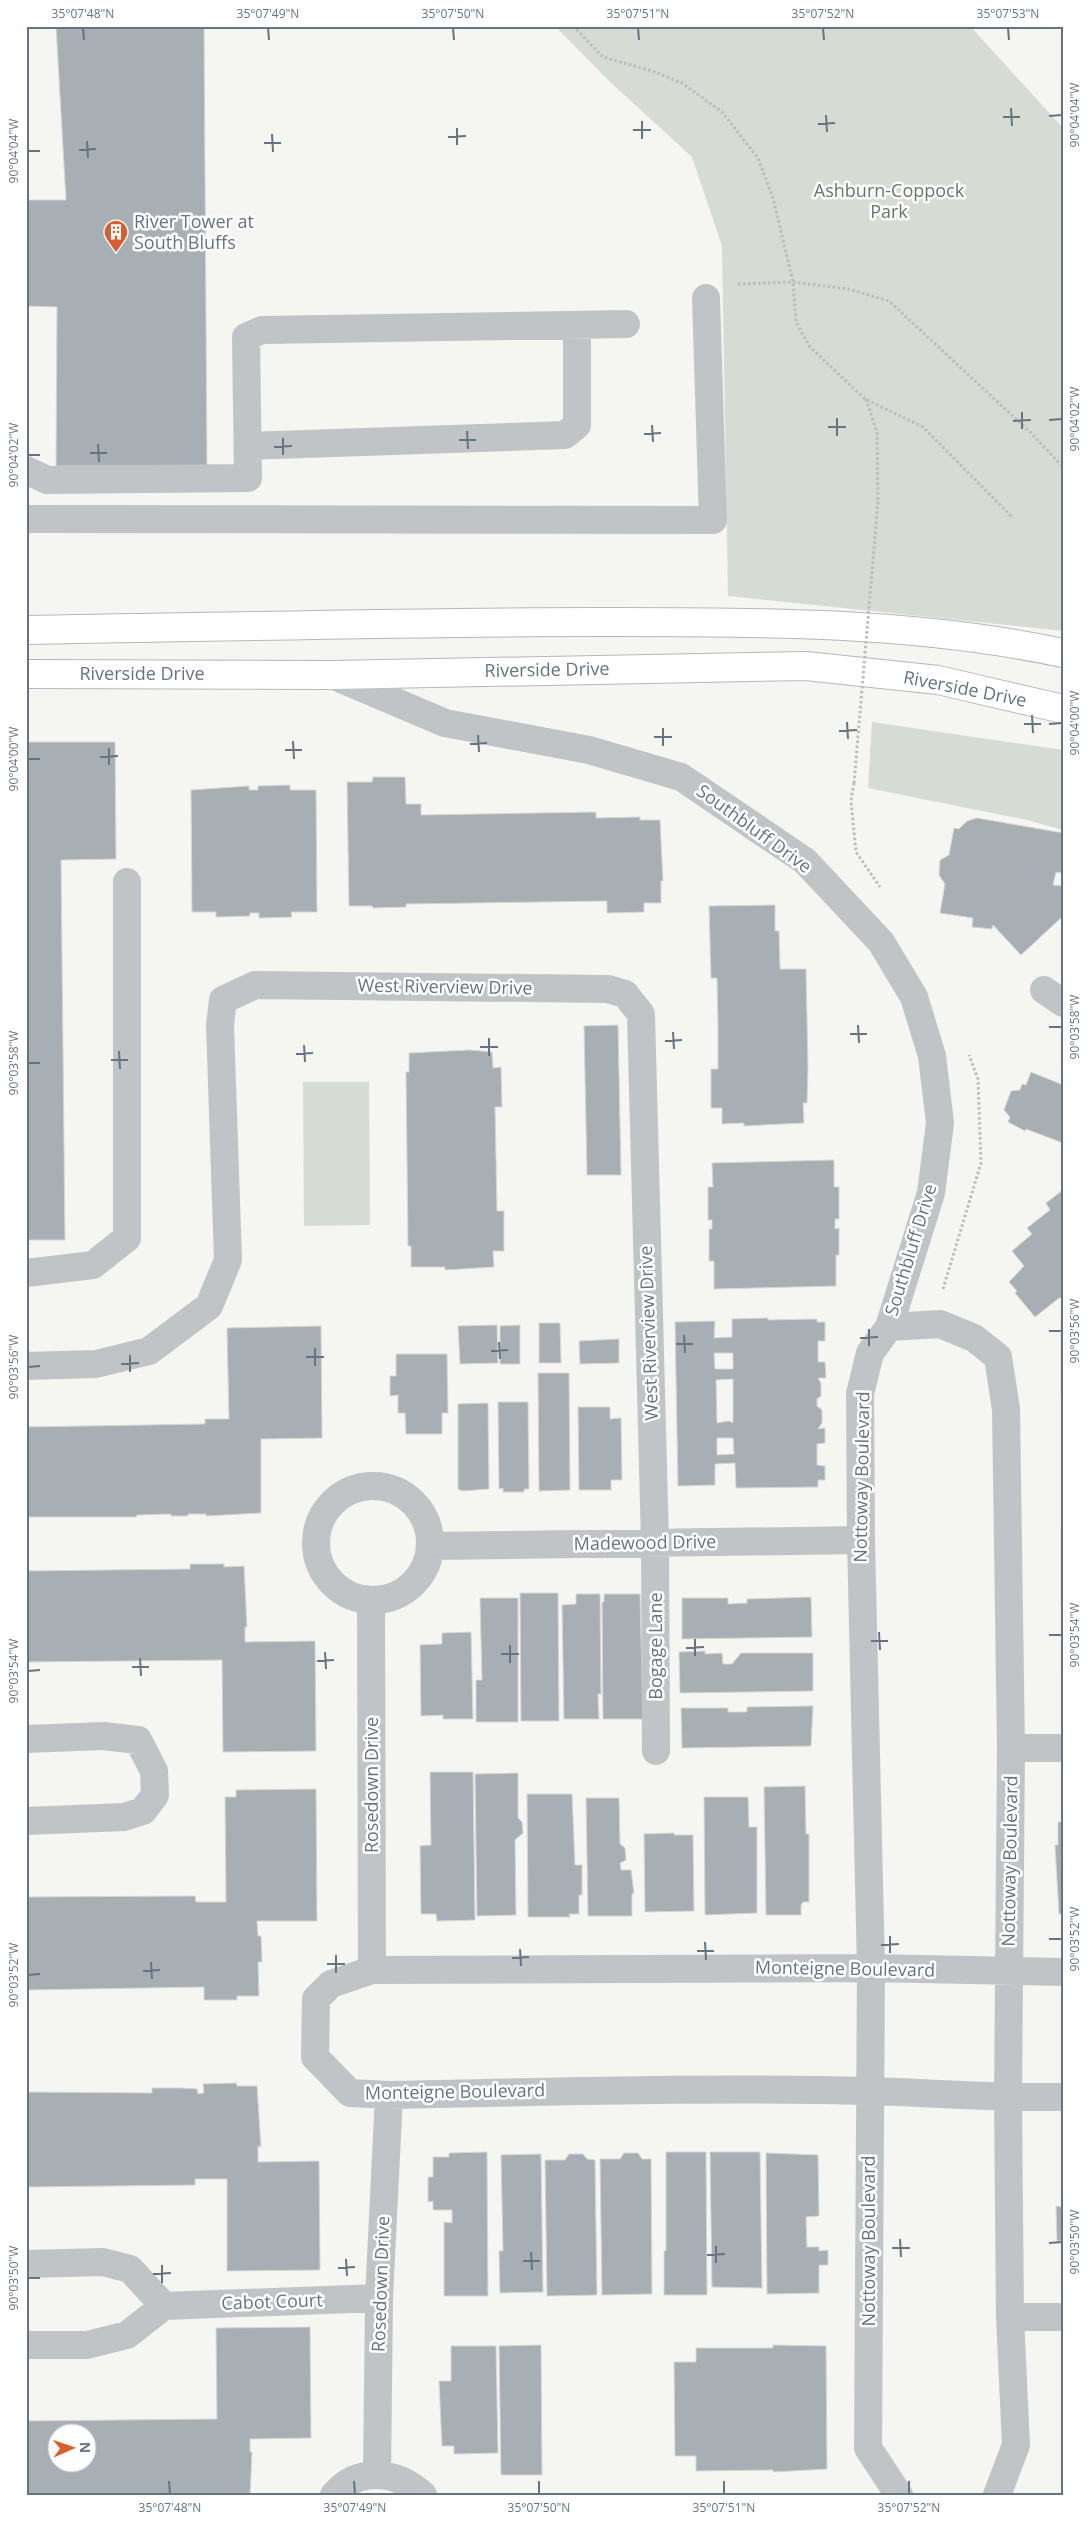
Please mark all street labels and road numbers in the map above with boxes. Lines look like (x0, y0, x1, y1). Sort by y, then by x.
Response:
street label: Riverside Drive (484, 656, 610, 682)
street label: Riverside Drive (79, 661, 205, 685)
street label: Riverside Drive (902, 664, 1029, 712)
street label: Southbluff Drive (692, 778, 817, 878)
street label: West Riverview Drive (357, 972, 533, 1000)
street label: Southbluff Drive (879, 1181, 941, 1319)
street label: West Riverview Drive (633, 1245, 663, 1421)
street label: Nottoway Boulevard (848, 1391, 874, 1563)
street label: Madewood Drive (573, 1529, 717, 1555)
street label: Bogage Lane (643, 1592, 667, 1700)
street label: Rosedown Drive (359, 1717, 383, 1853)
street label: Nottoway Boulevard (996, 1775, 1022, 1947)
street label: Monteigne Boulevard (755, 1954, 935, 1982)
street label: Monteigne Boulevard (365, 2077, 545, 2105)
street label: Nottoway Boulevard (856, 2155, 880, 2327)
street label: Rosedown Drive (366, 2215, 394, 2352)
street label: Cabot Court (221, 2287, 323, 2315)

